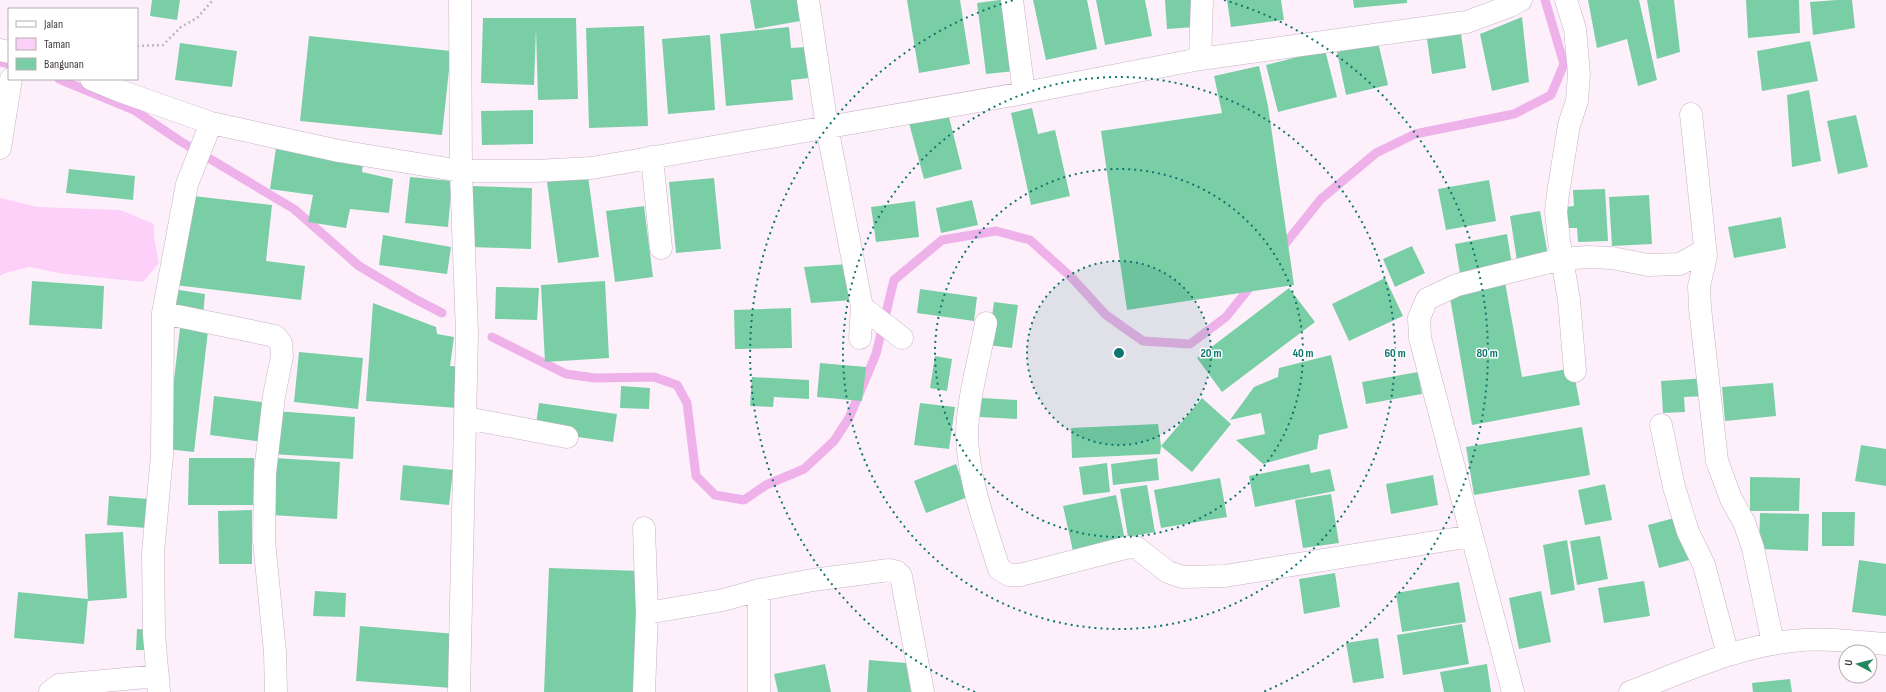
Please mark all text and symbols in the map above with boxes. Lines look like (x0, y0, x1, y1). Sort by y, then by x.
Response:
legend (8, 8, 138, 80)
text: Jalan (43, 17, 63, 32)
text: Taman (44, 37, 70, 52)
text: Bangunan (44, 57, 84, 72)
centre of rings (1112, 346, 1126, 360)
text: 20 m (1201, 346, 1221, 361)
text: 40 m (1292, 346, 1314, 361)
text: 60 m (1384, 346, 1406, 361)
text: 80 m (1476, 346, 1498, 361)
north arrow (1838, 644, 1878, 684)
text: U (1842, 659, 1855, 666)

